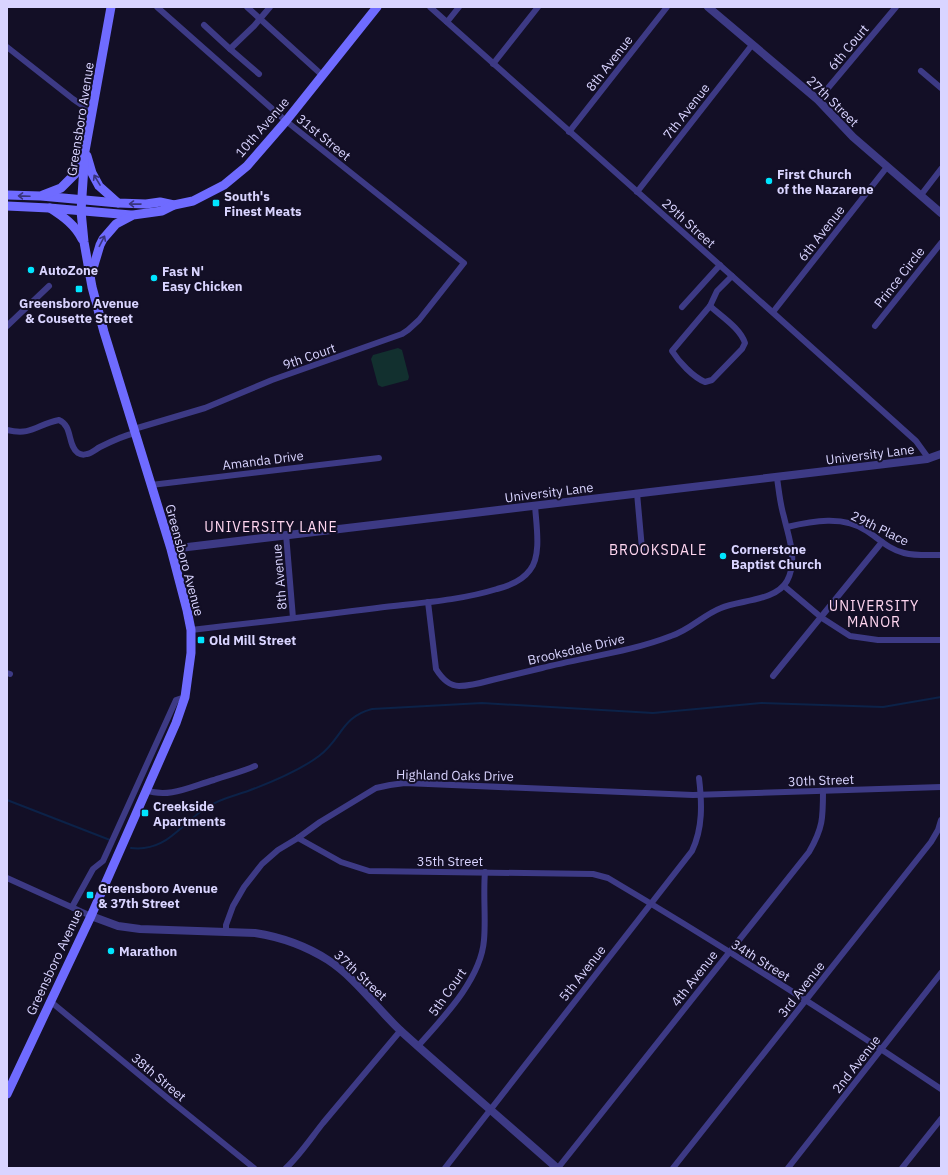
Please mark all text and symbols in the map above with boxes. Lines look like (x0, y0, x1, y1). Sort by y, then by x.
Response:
street label: 6th Court (824, 21, 873, 74)
street label: 8th Avenue (582, 32, 636, 95)
street label: Greensboro Avenue (63, 61, 98, 177)
street label: 27th Street (803, 72, 862, 130)
street label: 7th Avenue (659, 80, 713, 143)
street label: 10th Avenue (232, 94, 293, 161)
street label: 31st Street (293, 110, 354, 164)
place label: First Church of the Nazarene (777, 166, 874, 198)
one-way arrow (92, 175, 101, 186)
marker: First Church of the Nazarene (764, 176, 774, 186)
place label: South's Finest Meats (224, 188, 302, 220)
one-way arrow (18, 192, 31, 199)
street label: 29th Street (658, 195, 719, 252)
marker: South's Finest Meats (211, 198, 221, 208)
one-way arrow (129, 200, 142, 208)
street label: 6th Avenue (794, 202, 848, 265)
one-way arrow (99, 236, 106, 248)
street label: Prince Circle (870, 243, 929, 311)
place label: AutoZone (39, 262, 98, 279)
place label: Fast N' Easy Chicken (162, 263, 243, 295)
marker: AutoZone (26, 265, 36, 275)
marker: Fast N' Easy Chicken (149, 273, 159, 283)
marker: Greensboro Avenue & Cousette Street (74, 284, 84, 294)
place label: Greensboro Avenue & Cousette Street (19, 295, 139, 327)
street label: 9th Court (280, 339, 338, 373)
street label: University Lane (825, 441, 915, 468)
street label: Amanda Drive (221, 447, 305, 474)
street label: University Lane (504, 479, 594, 506)
street label: Greensboro Avenue (161, 502, 208, 618)
street label: 29th Place (848, 507, 912, 550)
district label: UNIVERSITY LANE (204, 518, 338, 536)
district label: BROOKSDALE (609, 541, 707, 559)
place label: Cornerstone Baptist Church (731, 541, 822, 573)
street label: 8th Avenue (268, 543, 291, 611)
marker: Cornerstone Baptist Church (718, 551, 728, 561)
district label: UNIVERSITY MANOR (829, 597, 919, 631)
street label: Brooksdale Drive (526, 630, 626, 669)
place label: Old Mill Street (209, 632, 296, 649)
marker: Old Mill Street (196, 635, 206, 645)
street label: Highland Oaks Drive (396, 766, 514, 785)
street label: 30th Street (788, 771, 854, 790)
place label: Creekside Apartments (153, 798, 226, 830)
marker: Creekside Apartments (140, 808, 150, 818)
street label: 35th Street (417, 853, 483, 870)
place label: Greensboro Avenue & 37th Street (98, 880, 218, 912)
marker: Greensboro Avenue & 37th Street (85, 890, 95, 900)
street label: Greensboro Avenue (22, 906, 86, 1018)
street label: 34th Street (728, 936, 793, 985)
street label: 5th Avenue (555, 942, 609, 1005)
place label: Marathon (119, 943, 177, 960)
marker: Marathon (106, 946, 116, 956)
street label: 37th Street (331, 947, 391, 1004)
street label: 4th Avenue (667, 947, 721, 1010)
street label: 3rd Avenue (774, 958, 829, 1021)
street label: 5th Court (425, 965, 470, 1020)
street label: 2nd Avenue (828, 1032, 884, 1097)
street label: 38th Street (128, 1050, 190, 1105)

